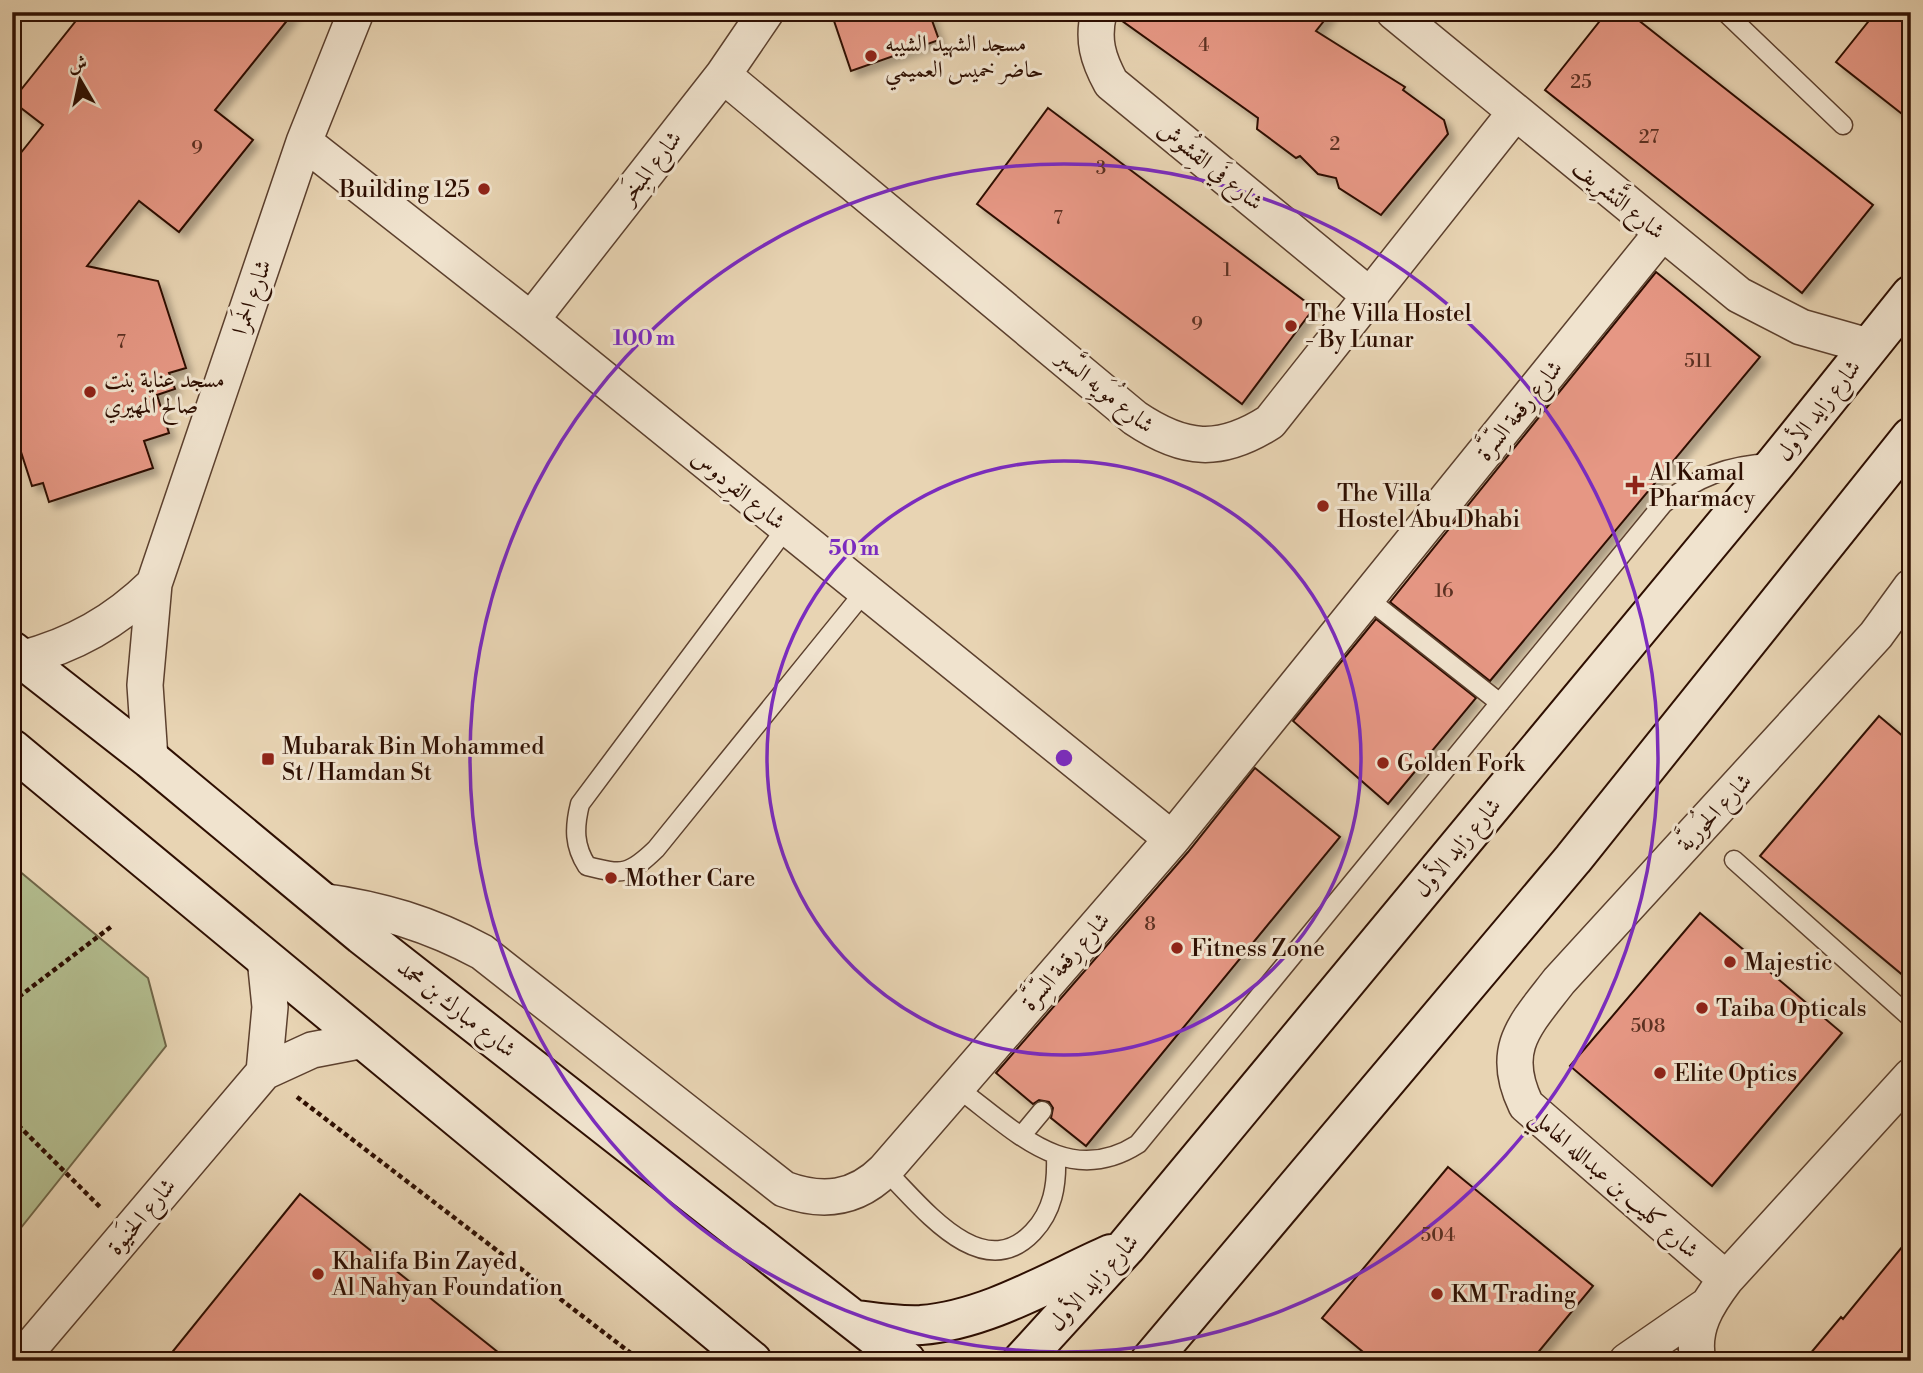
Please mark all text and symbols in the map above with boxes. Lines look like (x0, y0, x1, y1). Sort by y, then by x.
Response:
place label: مسجد الشهيد الشيبه حاضر خميس العميمي (885, 30, 1044, 91)
house number: 4 (1198, 33, 1210, 57)
north arrow (46, 46, 116, 116)
marker: مسجد الشهيد الشيبه حاضر خميس العميمي (863, 48, 879, 64)
text: ش (66, 51, 89, 78)
house number: 25 (1570, 70, 1592, 94)
street label: شارع فَي القِشُوش (1149, 110, 1272, 221)
street label: شارع المِبخَر (610, 124, 692, 215)
house number: 27 (1639, 125, 1660, 149)
house number: 2 (1330, 132, 1340, 156)
house number: 9 (191, 136, 203, 160)
street label: شارع التَّشرِيف (1563, 149, 1674, 249)
house number: 3 (1096, 156, 1106, 180)
place label: Building 125 (338, 176, 470, 204)
marker: Building 125 (476, 181, 492, 197)
house number: 7 (1053, 206, 1063, 230)
street label: شارع الحَمرا (223, 255, 283, 340)
house number: 1 (1223, 258, 1231, 282)
place label: The Villa Hostel - By Lunar (1305, 300, 1472, 354)
house number: 9 (1191, 312, 1203, 336)
marker: The Villa Hostel - By Lunar (1283, 318, 1299, 334)
text: 100 m (613, 326, 675, 352)
house number: 7 (116, 330, 126, 354)
street label: شارع مُوَيِه السَّبر (1046, 338, 1163, 443)
house number: 511 (1684, 349, 1712, 373)
street label: شارع رِقعة السِّرَّة (1466, 351, 1573, 470)
street label: شارع زايد الأول (1768, 352, 1871, 470)
place label: مسجد عناية بنت صالح المهيري (104, 366, 225, 425)
marker: مسجد عناية بنت صالح المهيري (82, 384, 98, 400)
street label: شارع الفِردوس (683, 443, 791, 540)
place label: Al Kamal Pharmacy (1648, 459, 1756, 513)
marker: Al Kamal Pharmacy (1627, 477, 1643, 493)
place label: The Villa Hostel Abu Dhabi (1337, 480, 1520, 534)
marker: The Villa Hostel Abu Dhabi (1315, 498, 1331, 514)
text: 50 m (829, 536, 879, 562)
house number: 16 (1434, 579, 1454, 603)
place label: Mubarak Bin Mohammed St / Hamdan St (282, 733, 544, 787)
centre of rings (1052, 746, 1076, 770)
place label: Golden Fork (1397, 750, 1526, 778)
marker: Mubarak Bin Mohammed St / Hamdan St (260, 751, 276, 767)
marker: Golden Fork (1375, 755, 1391, 771)
street label: شارع الحُوريَّة (1667, 763, 1762, 861)
street label: شارع زايد الأول (1406, 790, 1511, 906)
place label: Mother Care (625, 865, 755, 893)
marker: Mother Care (603, 870, 619, 886)
street label: شارع رِقعة السِّرَّة (1011, 903, 1120, 1020)
house number: 8 (1144, 912, 1156, 936)
place label: Fitness Zone (1191, 935, 1325, 963)
marker: Fitness Zone (1169, 940, 1185, 956)
place label: Majestic (1744, 949, 1833, 977)
street label: شارع مبارك بن محمد (388, 954, 521, 1068)
marker: Majestic (1722, 954, 1738, 970)
place label: Taiba Opticals (1716, 995, 1867, 1023)
marker: Taiba Opticals (1694, 1000, 1710, 1016)
house number: 508 (1631, 1014, 1665, 1038)
place label: Elite Optics (1674, 1060, 1797, 1088)
marker: Elite Optics (1652, 1065, 1668, 1081)
street label: شارع كليب بن عبدالله الهاملي (1519, 1103, 1704, 1271)
street label: شارع الحنَيوة (99, 1171, 186, 1264)
house number: 504 (1421, 1223, 1455, 1247)
street label: شارع زايد الأول (1041, 1226, 1148, 1340)
place label: Khalifa Bin Zayed Al Nahyan Foundation (331, 1248, 563, 1302)
marker: Khalifa Bin Zayed Al Nahyan Foundation (310, 1266, 326, 1282)
place label: KM Trading (1451, 1281, 1576, 1309)
marker: KM Trading (1429, 1286, 1445, 1302)

